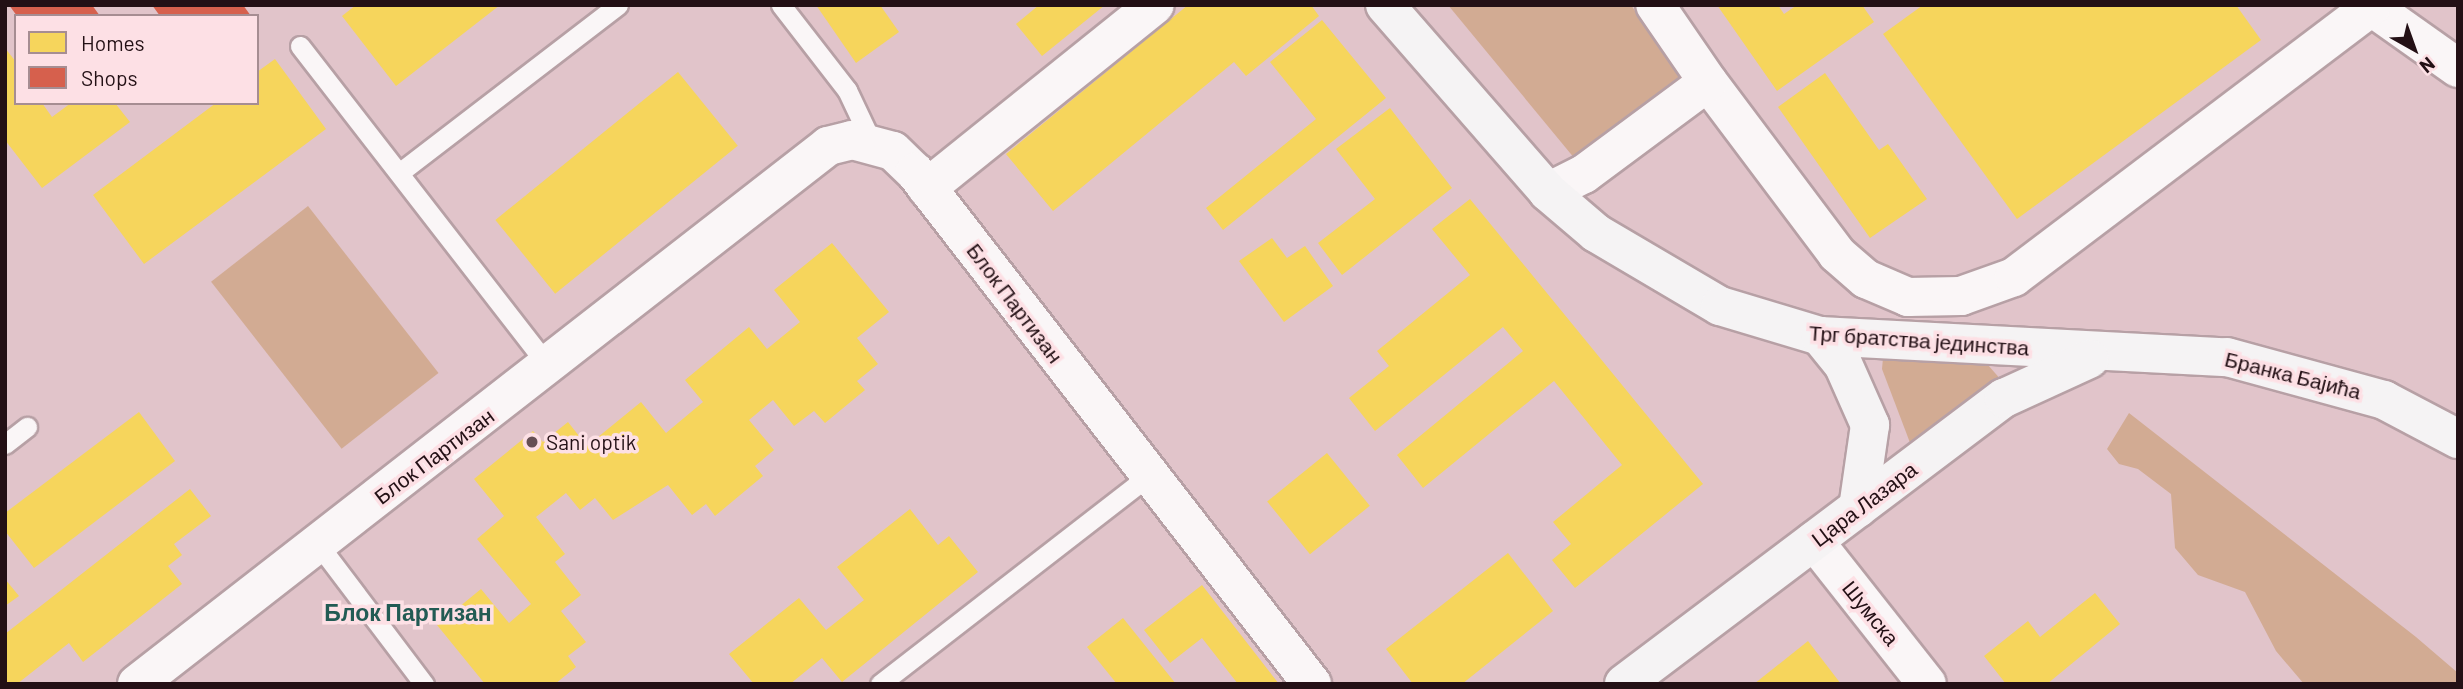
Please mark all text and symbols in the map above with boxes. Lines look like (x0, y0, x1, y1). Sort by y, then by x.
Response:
legend (14, 14, 259, 105)
north arrow (2379, 14, 2449, 84)
text: Homes (81, 30, 145, 55)
text: N (2416, 53, 2440, 78)
text: Shops (81, 65, 138, 90)
street label: Блок Партизан (962, 238, 1068, 368)
street label: Трг братства јединства (1808, 320, 2030, 360)
street label: Бранка Бајића (2222, 346, 2364, 404)
street label: Блок Партизан (369, 403, 499, 509)
place label: Sani optik (546, 429, 636, 455)
marker: Sani optik (524, 434, 540, 450)
street label: Цара Лазара (1806, 456, 1922, 552)
street label: Шумска (1837, 576, 1905, 650)
district label: Блок Партизан (324, 598, 492, 626)

